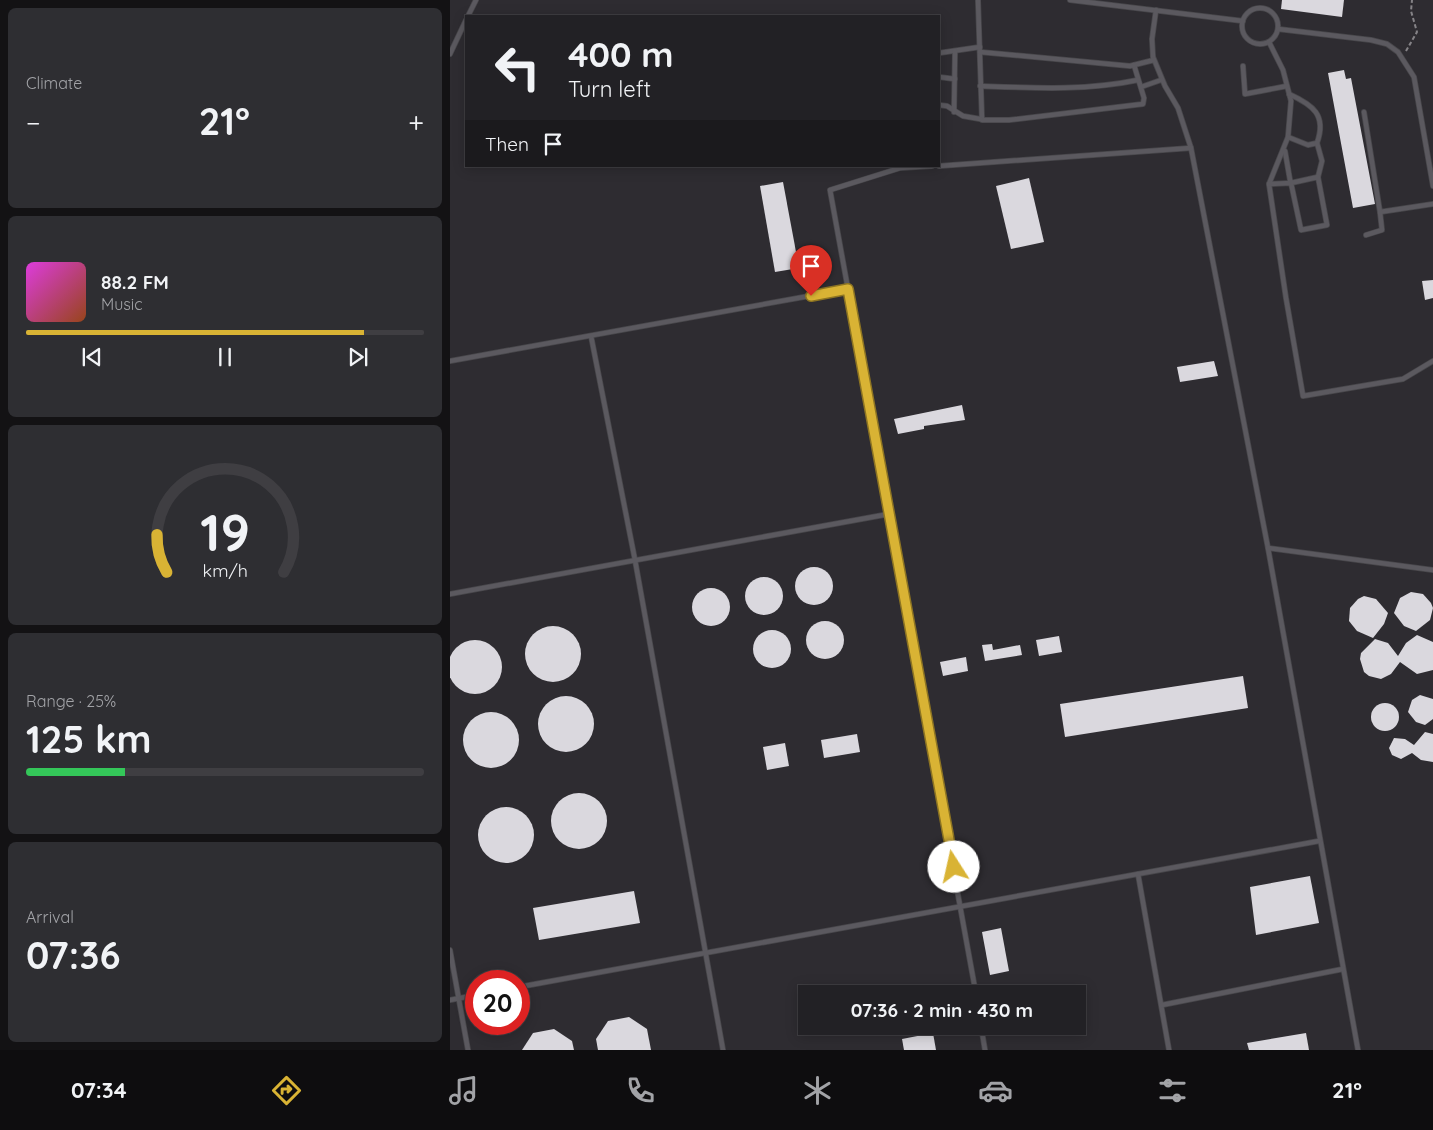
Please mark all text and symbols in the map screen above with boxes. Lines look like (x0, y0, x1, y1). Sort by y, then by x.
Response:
text: 400 m (568, 32, 674, 76)
icon: left (485, 35, 550, 100)
text: Climate (26, 73, 82, 93)
text: Turn left (568, 75, 651, 103)
text: 21° (199, 97, 250, 145)
text: − (26, 105, 41, 140)
text: + (408, 105, 424, 140)
icon: arrive (539, 130, 567, 158)
text: Then (485, 132, 529, 156)
pin (790, 245, 832, 296)
icon: arrive (797, 252, 825, 280)
text: 88.2 FM (101, 270, 169, 294)
text: Music (101, 294, 143, 314)
icon: previous (78, 343, 106, 371)
icon: pause (211, 343, 239, 371)
icon: next (344, 343, 372, 371)
text: 19 (200, 499, 250, 564)
text: km/h (202, 559, 248, 581)
text: Range · 25% (26, 691, 116, 711)
text: 125 km (26, 715, 152, 763)
position arrow (927, 840, 979, 892)
text: Arrival (26, 907, 74, 927)
text: 07:36 (26, 931, 120, 979)
speed limit sign: 20 (465, 970, 530, 1035)
text: 07:36 · 2 min · 430 m (851, 998, 1033, 1022)
icon: directions (269, 1073, 304, 1108)
icon: music (446, 1073, 481, 1108)
icon: phone (623, 1073, 658, 1108)
icon: climate (800, 1073, 835, 1108)
icon: car (978, 1073, 1013, 1108)
icon: filters (1155, 1073, 1190, 1108)
text: 07:34 (71, 1076, 127, 1104)
text: 21° (1332, 1076, 1362, 1104)

